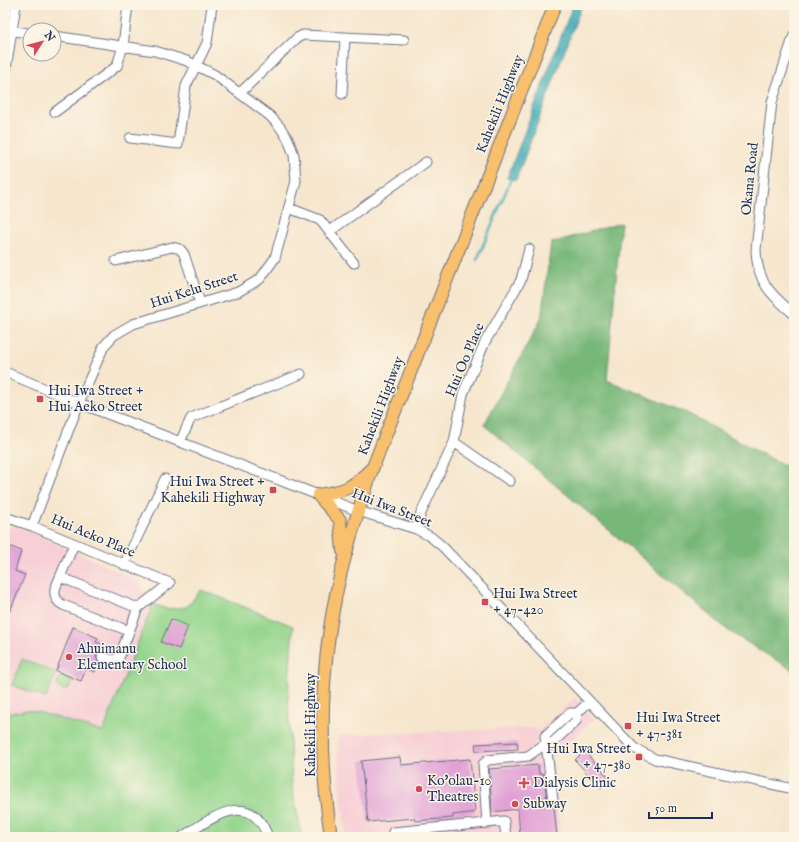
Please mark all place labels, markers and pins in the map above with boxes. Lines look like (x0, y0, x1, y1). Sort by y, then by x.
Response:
place label: Hui Iwa Street + Hui Aeko Street (48, 382, 144, 416)
marker: Hui Iwa Street + Hui Aeko Street (35, 394, 45, 404)
place label: Hui Iwa Street + Kahekili Highway (161, 473, 265, 507)
marker: Hui Iwa Street + Kahekili Highway (268, 485, 278, 495)
place label: Hui Iwa Street + 47-420 (493, 585, 578, 619)
marker: Hui Iwa Street + 47-420 (480, 597, 490, 607)
place label: Ahuimanu Elementary School (76, 640, 187, 674)
marker: Ahuimanu Elementary School (64, 652, 74, 662)
place label: Hui Iwa Street + 47-381 (636, 709, 721, 743)
marker: Hui Iwa Street + 47-381 (623, 721, 633, 731)
place label: Hui Iwa Street + 47-380 (546, 740, 631, 774)
marker: Hui Iwa Street + 47-380 (634, 752, 644, 762)
place label: Ko'olau-10 Theatres (427, 772, 492, 806)
place label: Dialysis Clinic (533, 774, 616, 792)
marker: Dialysis Clinic (518, 777, 530, 789)
marker: Ko'olau-10 Theatres (414, 784, 424, 794)
place label: Subway (523, 795, 567, 813)
marker: Subway (510, 799, 520, 809)

